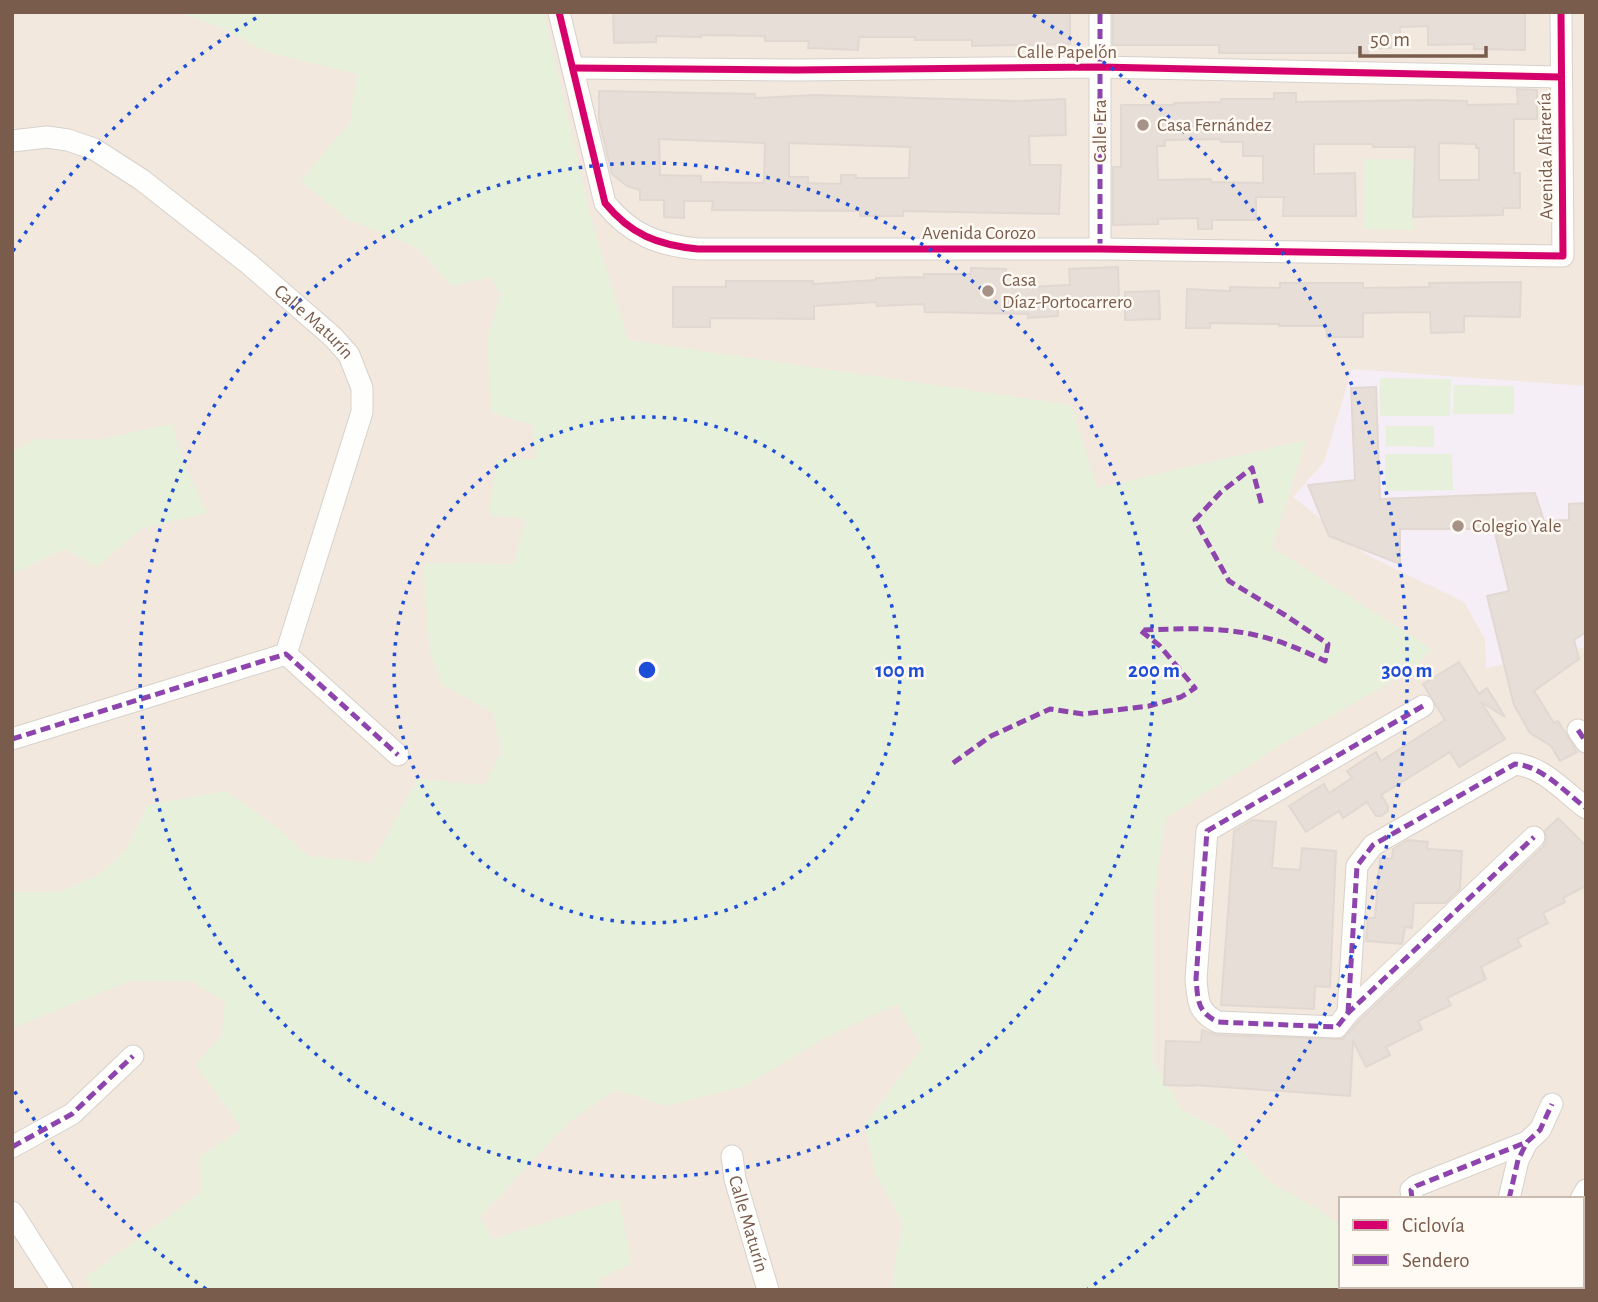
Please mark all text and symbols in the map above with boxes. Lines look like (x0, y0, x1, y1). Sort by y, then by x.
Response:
scale bar (1360, 14, 1486, 58)
text: 50 m (1370, 29, 1410, 50)
street label: Calle Papelón (1017, 43, 1117, 62)
street label: Avenida Alfarería (1535, 92, 1557, 220)
street label: Calle Era (1091, 99, 1110, 163)
place label: Casa Fernández (1157, 116, 1272, 135)
marker: Casa Fernández (1135, 117, 1151, 133)
street label: Avenida Corozo (922, 224, 1036, 243)
place label: Casa Díaz-Portocarrero (1002, 271, 1132, 312)
street label: Calle Maturín (271, 281, 357, 362)
marker: Casa Díaz-Portocarrero (980, 283, 996, 299)
place label: Colegio Yale (1472, 517, 1561, 536)
marker: Colegio Yale (1450, 518, 1466, 534)
centre of rings (635, 658, 659, 682)
text: 100 m (875, 660, 925, 681)
text: 200 m (1128, 660, 1180, 681)
text: 300 m (1381, 660, 1433, 681)
street label: Calle Maturín (725, 1173, 772, 1274)
legend (1339, 1197, 1584, 1288)
text: Ciclovía (1402, 1215, 1465, 1236)
text: Sendero (1402, 1250, 1470, 1271)

